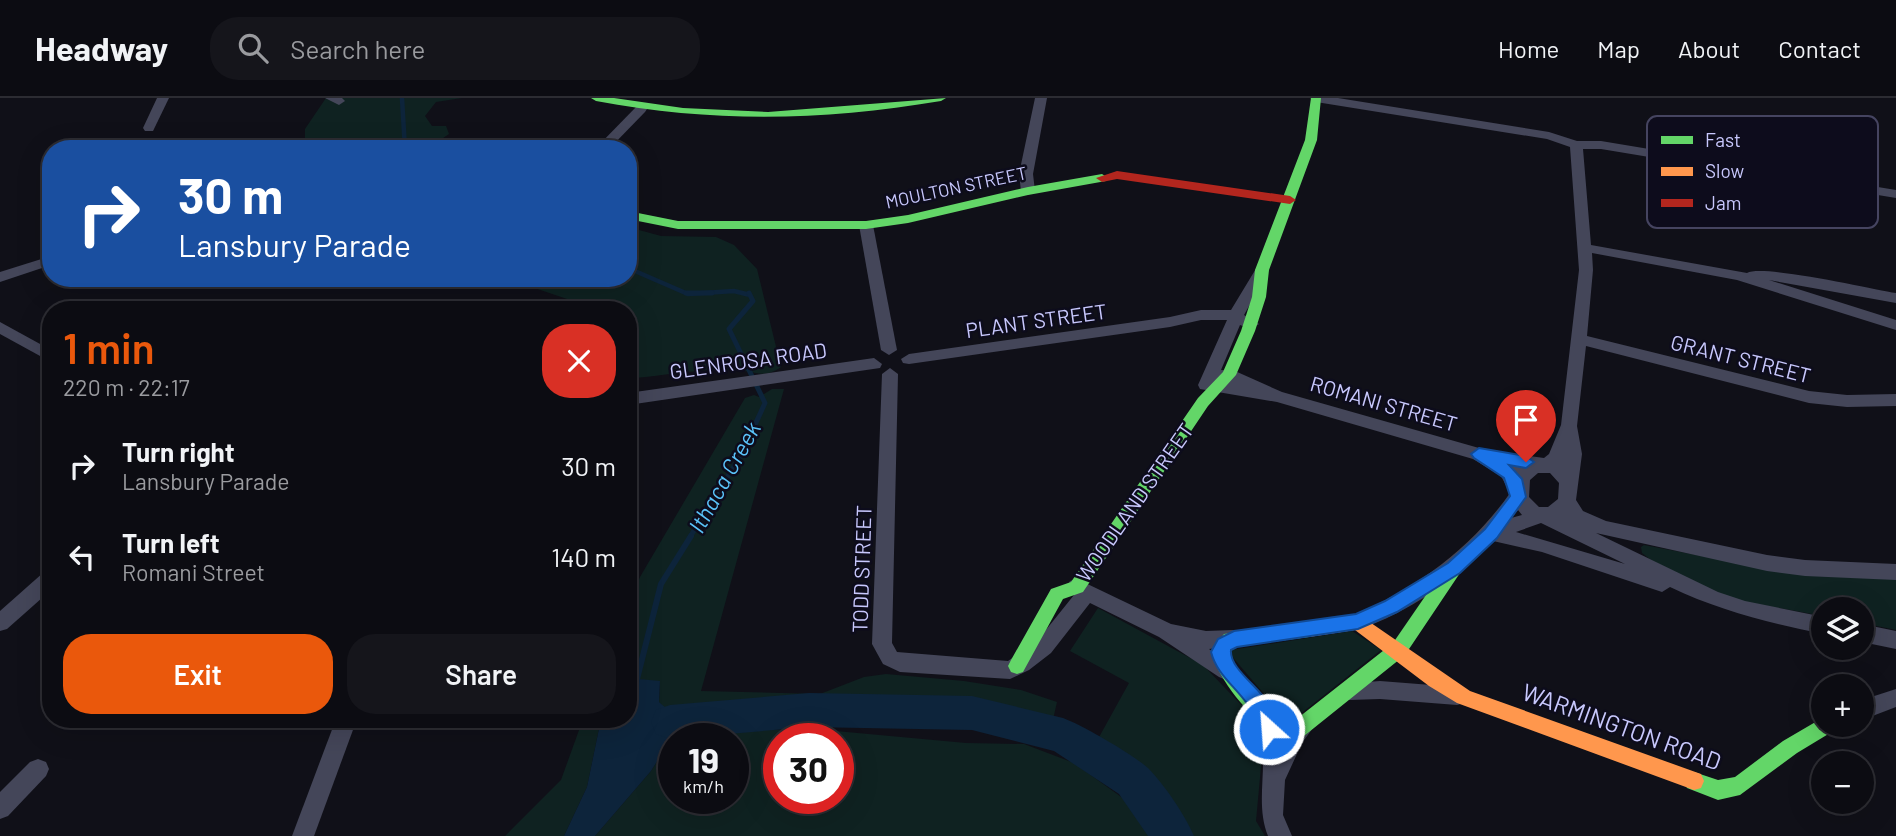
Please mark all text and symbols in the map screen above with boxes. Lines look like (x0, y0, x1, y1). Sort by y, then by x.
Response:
search box (210, 17, 700, 80)
text: Headway (35, 28, 168, 68)
icon: search (234, 29, 272, 67)
text: Search here (290, 33, 425, 64)
text: Home (1498, 34, 1559, 63)
text: Map (1597, 34, 1640, 63)
text: About (1678, 34, 1740, 63)
text: Contact (1778, 34, 1861, 63)
legend (1647, 116, 1878, 228)
text: Fast (1705, 128, 1741, 151)
text: Slow (1705, 159, 1744, 182)
street label: MOULTON STREET (883, 161, 1029, 213)
text: 30 m (178, 165, 283, 224)
icon: right (63, 168, 154, 259)
text: Jam (1705, 191, 1741, 214)
text: Lansbury Parade (178, 225, 411, 263)
street label: PLANT STREET (964, 298, 1108, 342)
text: 1 min (63, 322, 155, 372)
button: close (542, 324, 616, 398)
street label: GRANT STREET (1668, 329, 1814, 388)
street label: GLENROSA ROAD (668, 337, 828, 383)
street label: ROMANI STREET (1308, 370, 1460, 436)
text: 220 m · 22:17 (63, 373, 190, 401)
pin (1496, 390, 1556, 462)
icon: arrive (1507, 401, 1545, 439)
water label: Ithaca Creek (682, 416, 766, 538)
street label: WOODLAND STREET (1070, 418, 1198, 586)
text: Turn right (122, 436, 235, 467)
icon: right (63, 447, 101, 485)
text: 30 m (561, 450, 616, 481)
text: Lansbury Parade (122, 467, 290, 495)
street label: TODD STREET (846, 504, 876, 633)
text: Turn left (122, 527, 220, 558)
icon: left (63, 538, 101, 576)
text: 140 m (551, 541, 616, 572)
text: Romani Street (122, 558, 265, 586)
map controls (1811, 597, 1874, 814)
button: layers (1811, 597, 1874, 660)
button: Exit (63, 634, 333, 714)
button: Share (347, 634, 616, 714)
button: + (1811, 674, 1874, 737)
street label: WARMINGTON ROAD (1519, 677, 1725, 775)
position arrow (1232, 692, 1306, 766)
speed limit sign: 30 (763, 723, 854, 814)
text: 19 (688, 738, 719, 780)
button: − (1811, 751, 1874, 814)
text: km/h (683, 775, 724, 797)

